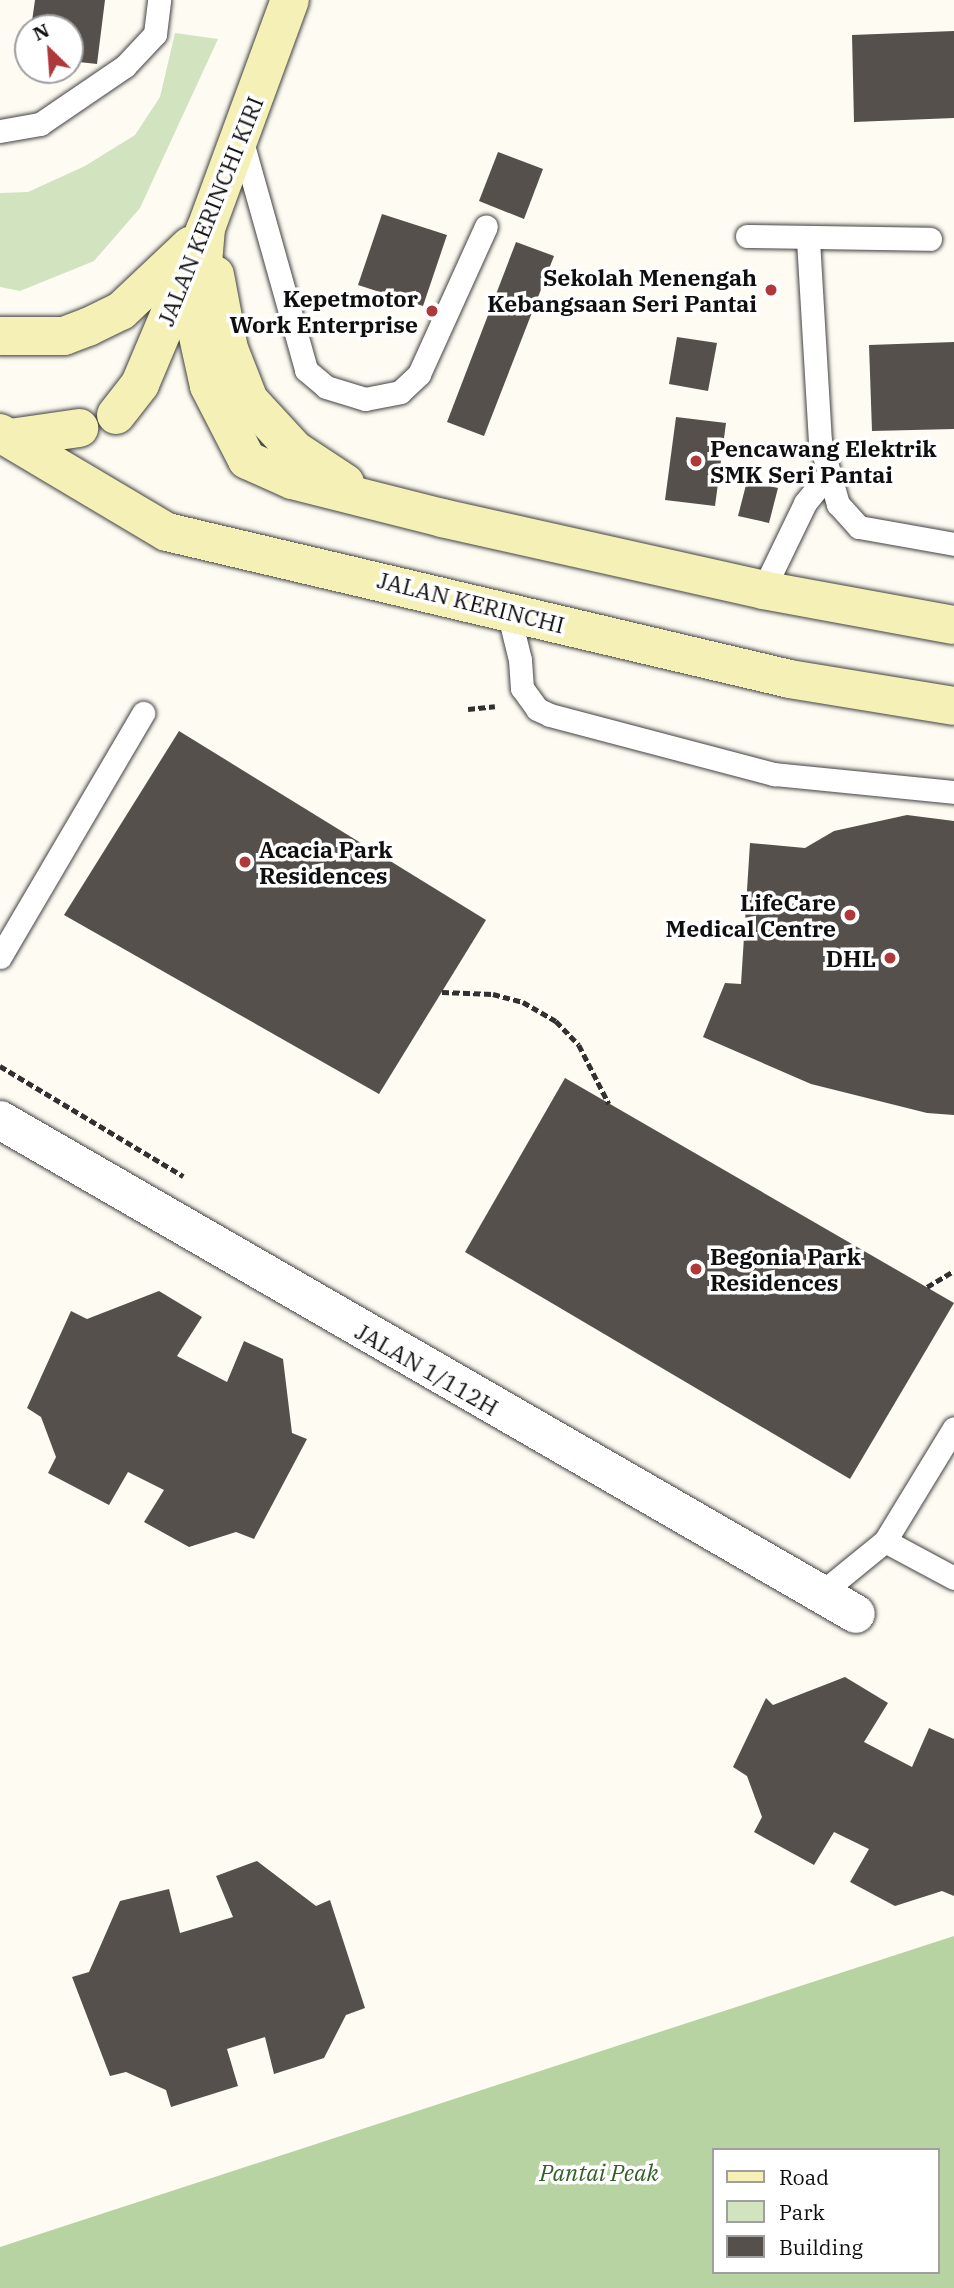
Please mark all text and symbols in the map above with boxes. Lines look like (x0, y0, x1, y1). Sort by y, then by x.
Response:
north arrow (14, 14, 84, 84)
text: N (29, 18, 53, 46)
street label: JALAN KERINCHI KIRI (151, 92, 269, 330)
place label: Sekolah Menengah Kebangsaan Seri Pantai (487, 263, 757, 317)
marker: Sekolah Menengah Kebangsaan Seri Pantai (763, 282, 779, 298)
place label: Kepetmotor Work Enterprise (229, 284, 418, 338)
marker: Kepetmotor Work Enterprise (424, 303, 440, 319)
place label: Pencawang Elektrik SMK Seri Pantai (710, 434, 937, 488)
marker: Pencawang Elektrik SMK Seri Pantai (688, 453, 704, 469)
street label: JALAN KERINCHI (375, 565, 567, 639)
place label: Acacia Park Residences (259, 835, 393, 889)
marker: Acacia Park Residences (237, 854, 253, 870)
place label: LifeCare Medical Centre (666, 888, 836, 942)
marker: LifeCare Medical Centre (842, 907, 858, 923)
place label: DHL (826, 944, 876, 972)
marker: DHL (882, 950, 898, 966)
place label: Begonia Park Residences (710, 1242, 861, 1296)
marker: Begonia Park Residences (688, 1261, 704, 1277)
street label: JALAN 1/112H (351, 1317, 503, 1421)
legend (712, 2148, 940, 2274)
park label: Pantai Peak (539, 2158, 659, 2186)
text: Road (779, 2163, 829, 2191)
text: Park (779, 2198, 825, 2226)
text: Building (779, 2233, 863, 2261)

